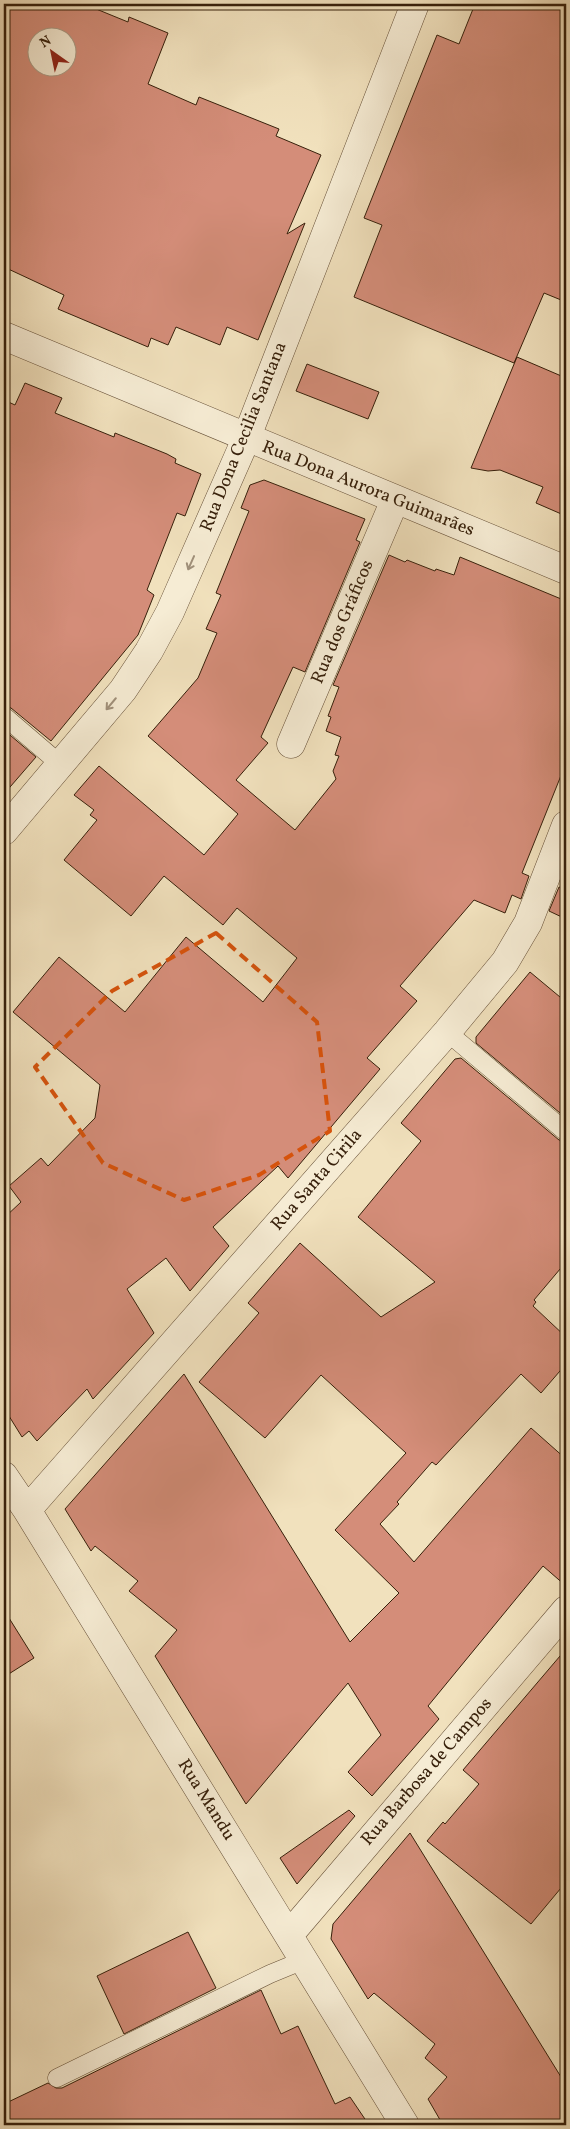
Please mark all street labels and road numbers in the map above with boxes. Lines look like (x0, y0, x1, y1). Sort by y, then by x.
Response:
street label: Rua Dona Cecilia Santana (194, 338, 294, 536)
street label: Rua Dona Aurora Guimarães (258, 435, 478, 543)
street label: Rua dos Gráficos (306, 556, 380, 688)
street label: Rua Santa Cirila (266, 1123, 368, 1237)
street label: Rua Barbosa de Campos (356, 1692, 498, 1852)
street label: Rua Mandu (171, 1754, 241, 1846)

